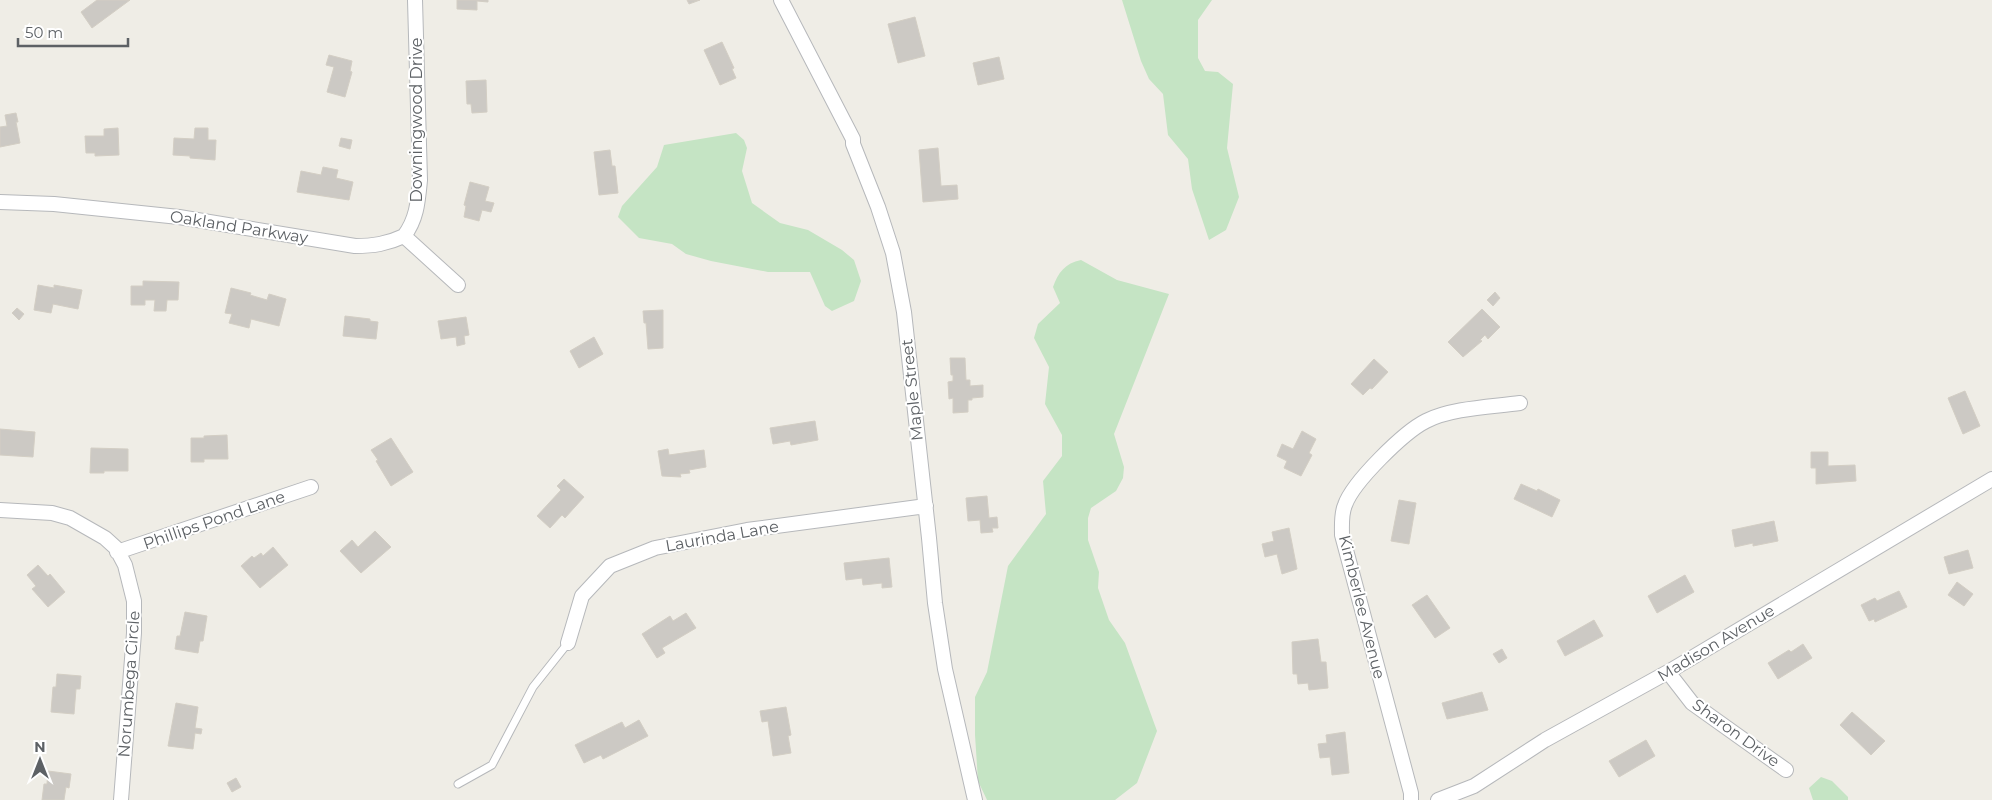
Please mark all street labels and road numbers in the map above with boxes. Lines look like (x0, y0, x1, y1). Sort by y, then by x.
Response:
street label: Downingwood Drive (407, 38, 426, 202)
street label: Oakland Parkway (169, 207, 310, 247)
street label: Maple Street (897, 338, 927, 442)
street label: Phillips Pond Lane (141, 487, 287, 553)
street label: Laurinda Lane (664, 517, 780, 555)
street label: Kimberlee Avenue (1335, 533, 1389, 681)
street label: Madison Avenue (1654, 601, 1778, 685)
street label: Norumbega Circle (114, 610, 144, 758)
street label: Sharon Drive (1689, 695, 1783, 771)

